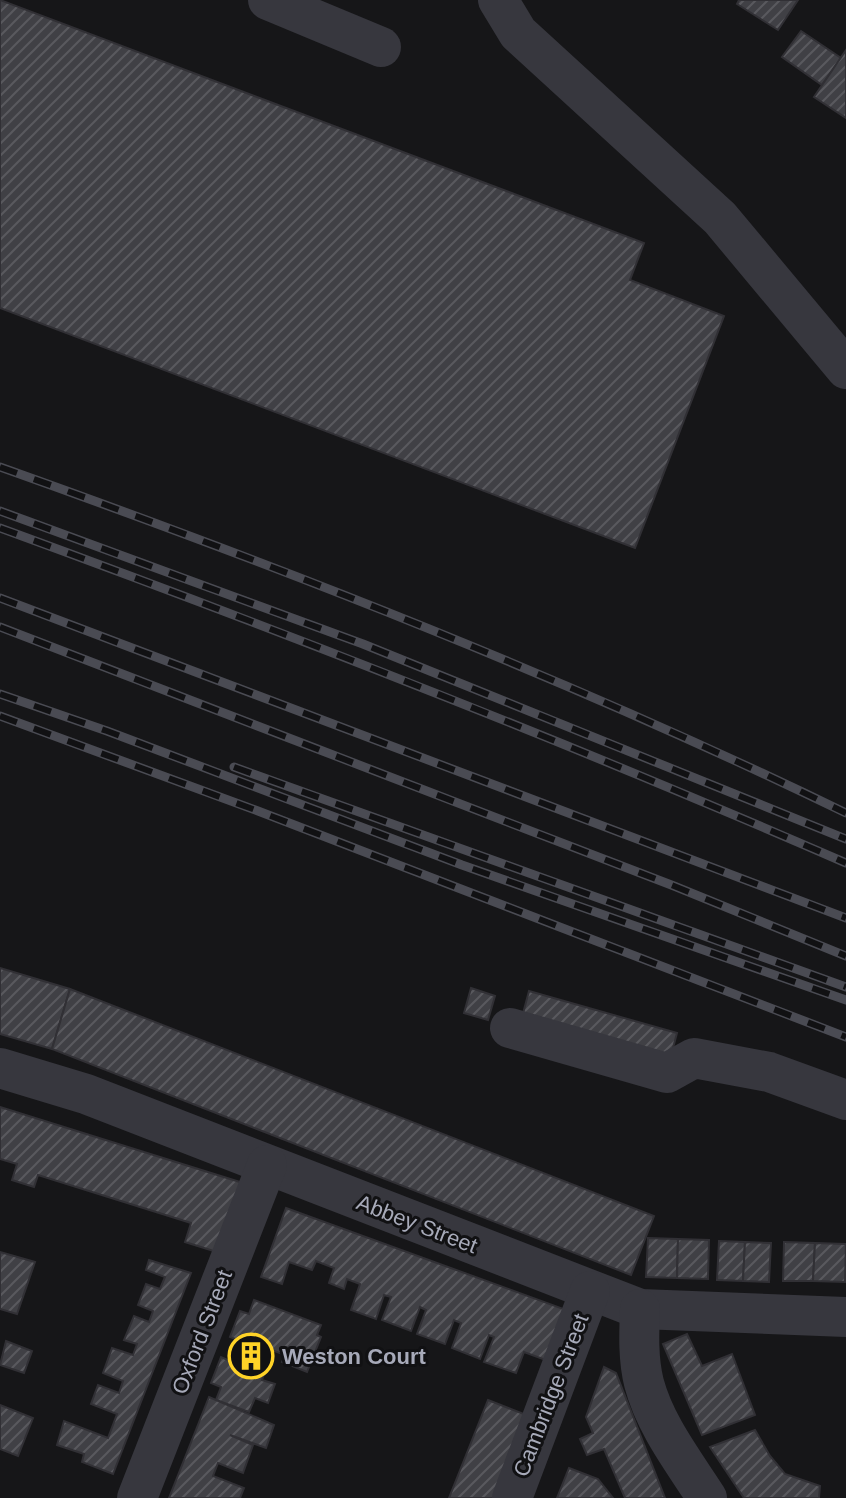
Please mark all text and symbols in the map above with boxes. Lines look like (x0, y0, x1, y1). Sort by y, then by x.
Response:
street label: Abbey Street (353, 1190, 481, 1258)
street label: Oxford Street (167, 1266, 237, 1398)
street label: Cambridge Street (508, 1310, 594, 1480)
building icon: Weston Court (227, 1332, 275, 1380)
place label: Weston Court (282, 1344, 426, 1369)

